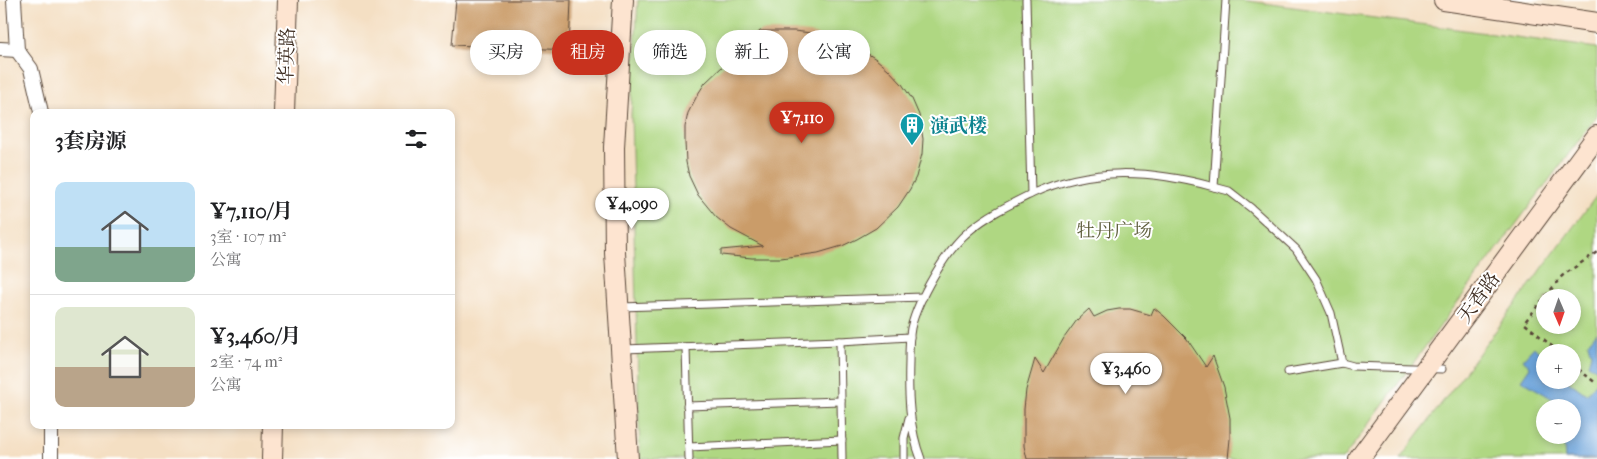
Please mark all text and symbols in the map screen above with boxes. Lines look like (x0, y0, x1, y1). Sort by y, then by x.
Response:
street label: 华英路 (275, 27, 299, 85)
chip: 买房 (470, 30, 542, 75)
chip: 租房 (552, 30, 624, 75)
chip: 筛选 (634, 30, 706, 75)
chip: 新上 (716, 30, 788, 75)
chip: 公寓 (798, 30, 870, 75)
pin: ¥7,110 (761, 102, 843, 144)
text: ¥7,110 (780, 108, 824, 127)
building icon: 演武楼 (899, 112, 925, 146)
place label: 演武楼 (930, 115, 987, 137)
icon: filters (402, 125, 430, 153)
text: 3套房源 (55, 129, 127, 153)
pin: ¥4,090 (591, 188, 673, 230)
text: ¥4,090 (606, 194, 658, 213)
text: ¥7,110/月 (210, 199, 293, 223)
icon: home (95, 202, 155, 262)
park label: 牡丹广场 (1076, 220, 1152, 242)
text: 3室 · 107 m² (210, 227, 286, 246)
text: 公寓 (210, 250, 242, 269)
street label: 天香路 (1453, 268, 1504, 327)
north arrow (1536, 289, 1581, 334)
map controls (1536, 289, 1581, 444)
text: ¥3,460/月 (210, 324, 301, 348)
icon: home (95, 327, 155, 387)
button: + (1536, 344, 1581, 389)
text: 2室 · 74 m² (210, 352, 282, 371)
pin: ¥3,460 (1085, 352, 1167, 395)
text: ¥3,460 (1101, 359, 1151, 378)
text: 公寓 (210, 375, 242, 394)
button: − (1536, 399, 1581, 444)

